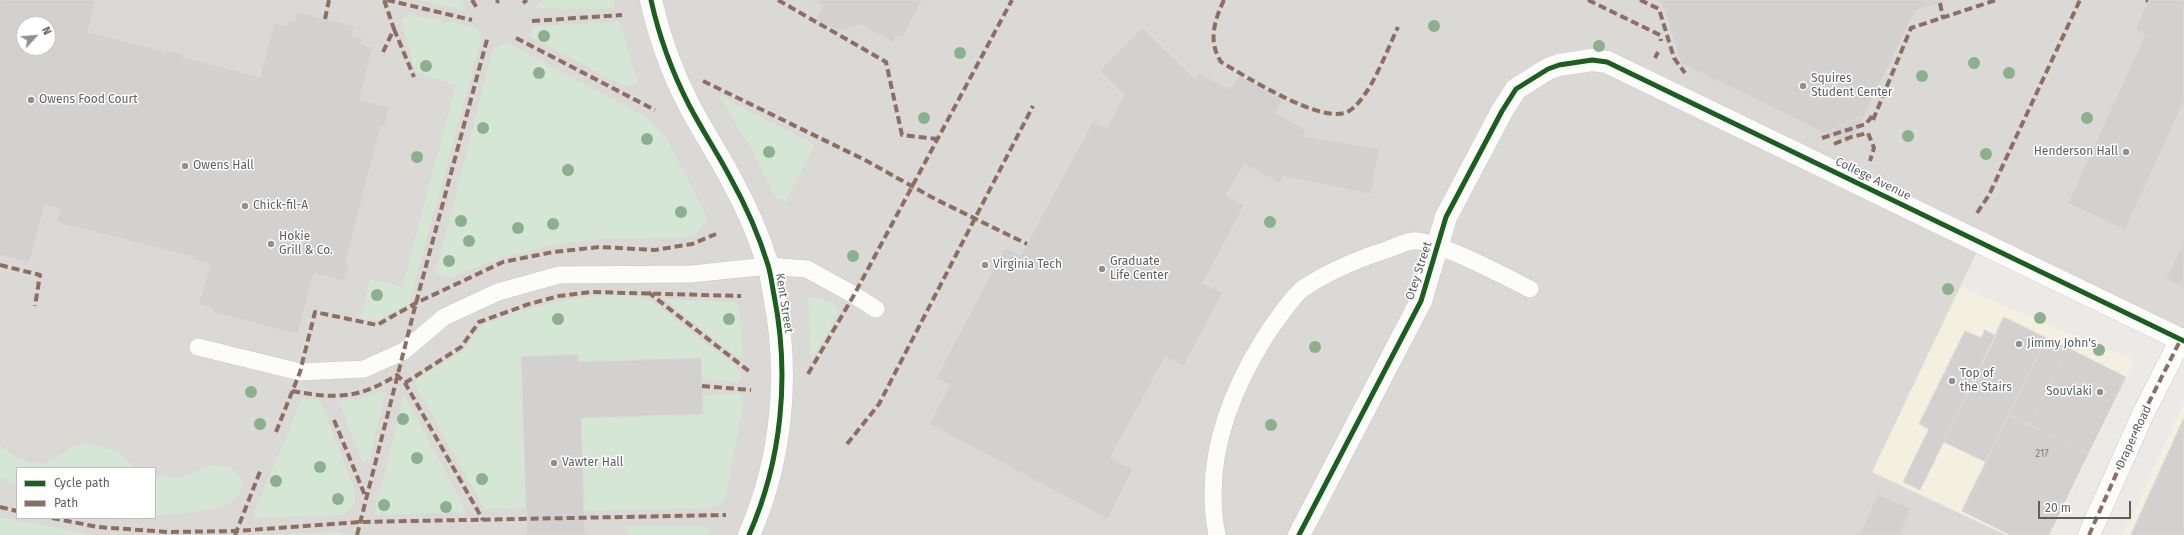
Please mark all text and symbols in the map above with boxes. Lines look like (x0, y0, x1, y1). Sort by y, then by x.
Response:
north arrow (16, 16, 56, 56)
text: N (39, 25, 54, 37)
place label: Squires Student Center (1811, 72, 1892, 100)
marker: Squires Student Center (1798, 81, 1808, 91)
place label: Owens Food Court (39, 93, 138, 107)
marker: Owens Food Court (26, 95, 36, 105)
place label: Henderson Hall (2034, 145, 2118, 159)
marker: Henderson Hall (2121, 147, 2131, 157)
street label: College Avenue (1833, 154, 1913, 204)
place label: Owens Hall (193, 159, 254, 173)
marker: Owens Hall (180, 161, 190, 171)
place label: Chick-fil-A (253, 199, 308, 213)
marker: Chick-fil-A (240, 201, 250, 211)
place label: Hokie Grill & Co. (279, 230, 333, 258)
marker: Hokie Grill & Co. (266, 239, 276, 249)
street label: Otey Street (1403, 240, 1435, 302)
place label: Graduate Life Center (1110, 255, 1168, 283)
place label: Virginia Tech (993, 258, 1062, 272)
marker: Virginia Tech (980, 260, 990, 270)
marker: Graduate Life Center (1097, 264, 1107, 274)
street label: Kent Street (772, 272, 796, 334)
place label: Jimmy John's (2027, 337, 2096, 351)
marker: Jimmy John's (2014, 339, 2024, 349)
place label: Top of the Stairs (1960, 367, 2012, 395)
marker: Top of the Stairs (1947, 376, 1957, 386)
place label: Souvlaki (2046, 385, 2092, 399)
marker: Souvlaki (2095, 387, 2105, 397)
street label: Draper Road (2113, 403, 2155, 471)
house number: 217 (2035, 448, 2049, 460)
place label: Vawter Hall (562, 456, 623, 470)
marker: Vawter Hall (549, 458, 559, 468)
legend (16, 467, 156, 519)
text: Cycle path (54, 476, 110, 490)
scale bar (2040, 493, 2133, 519)
text: Path (54, 496, 78, 510)
text: 20 m (2045, 501, 2071, 515)

